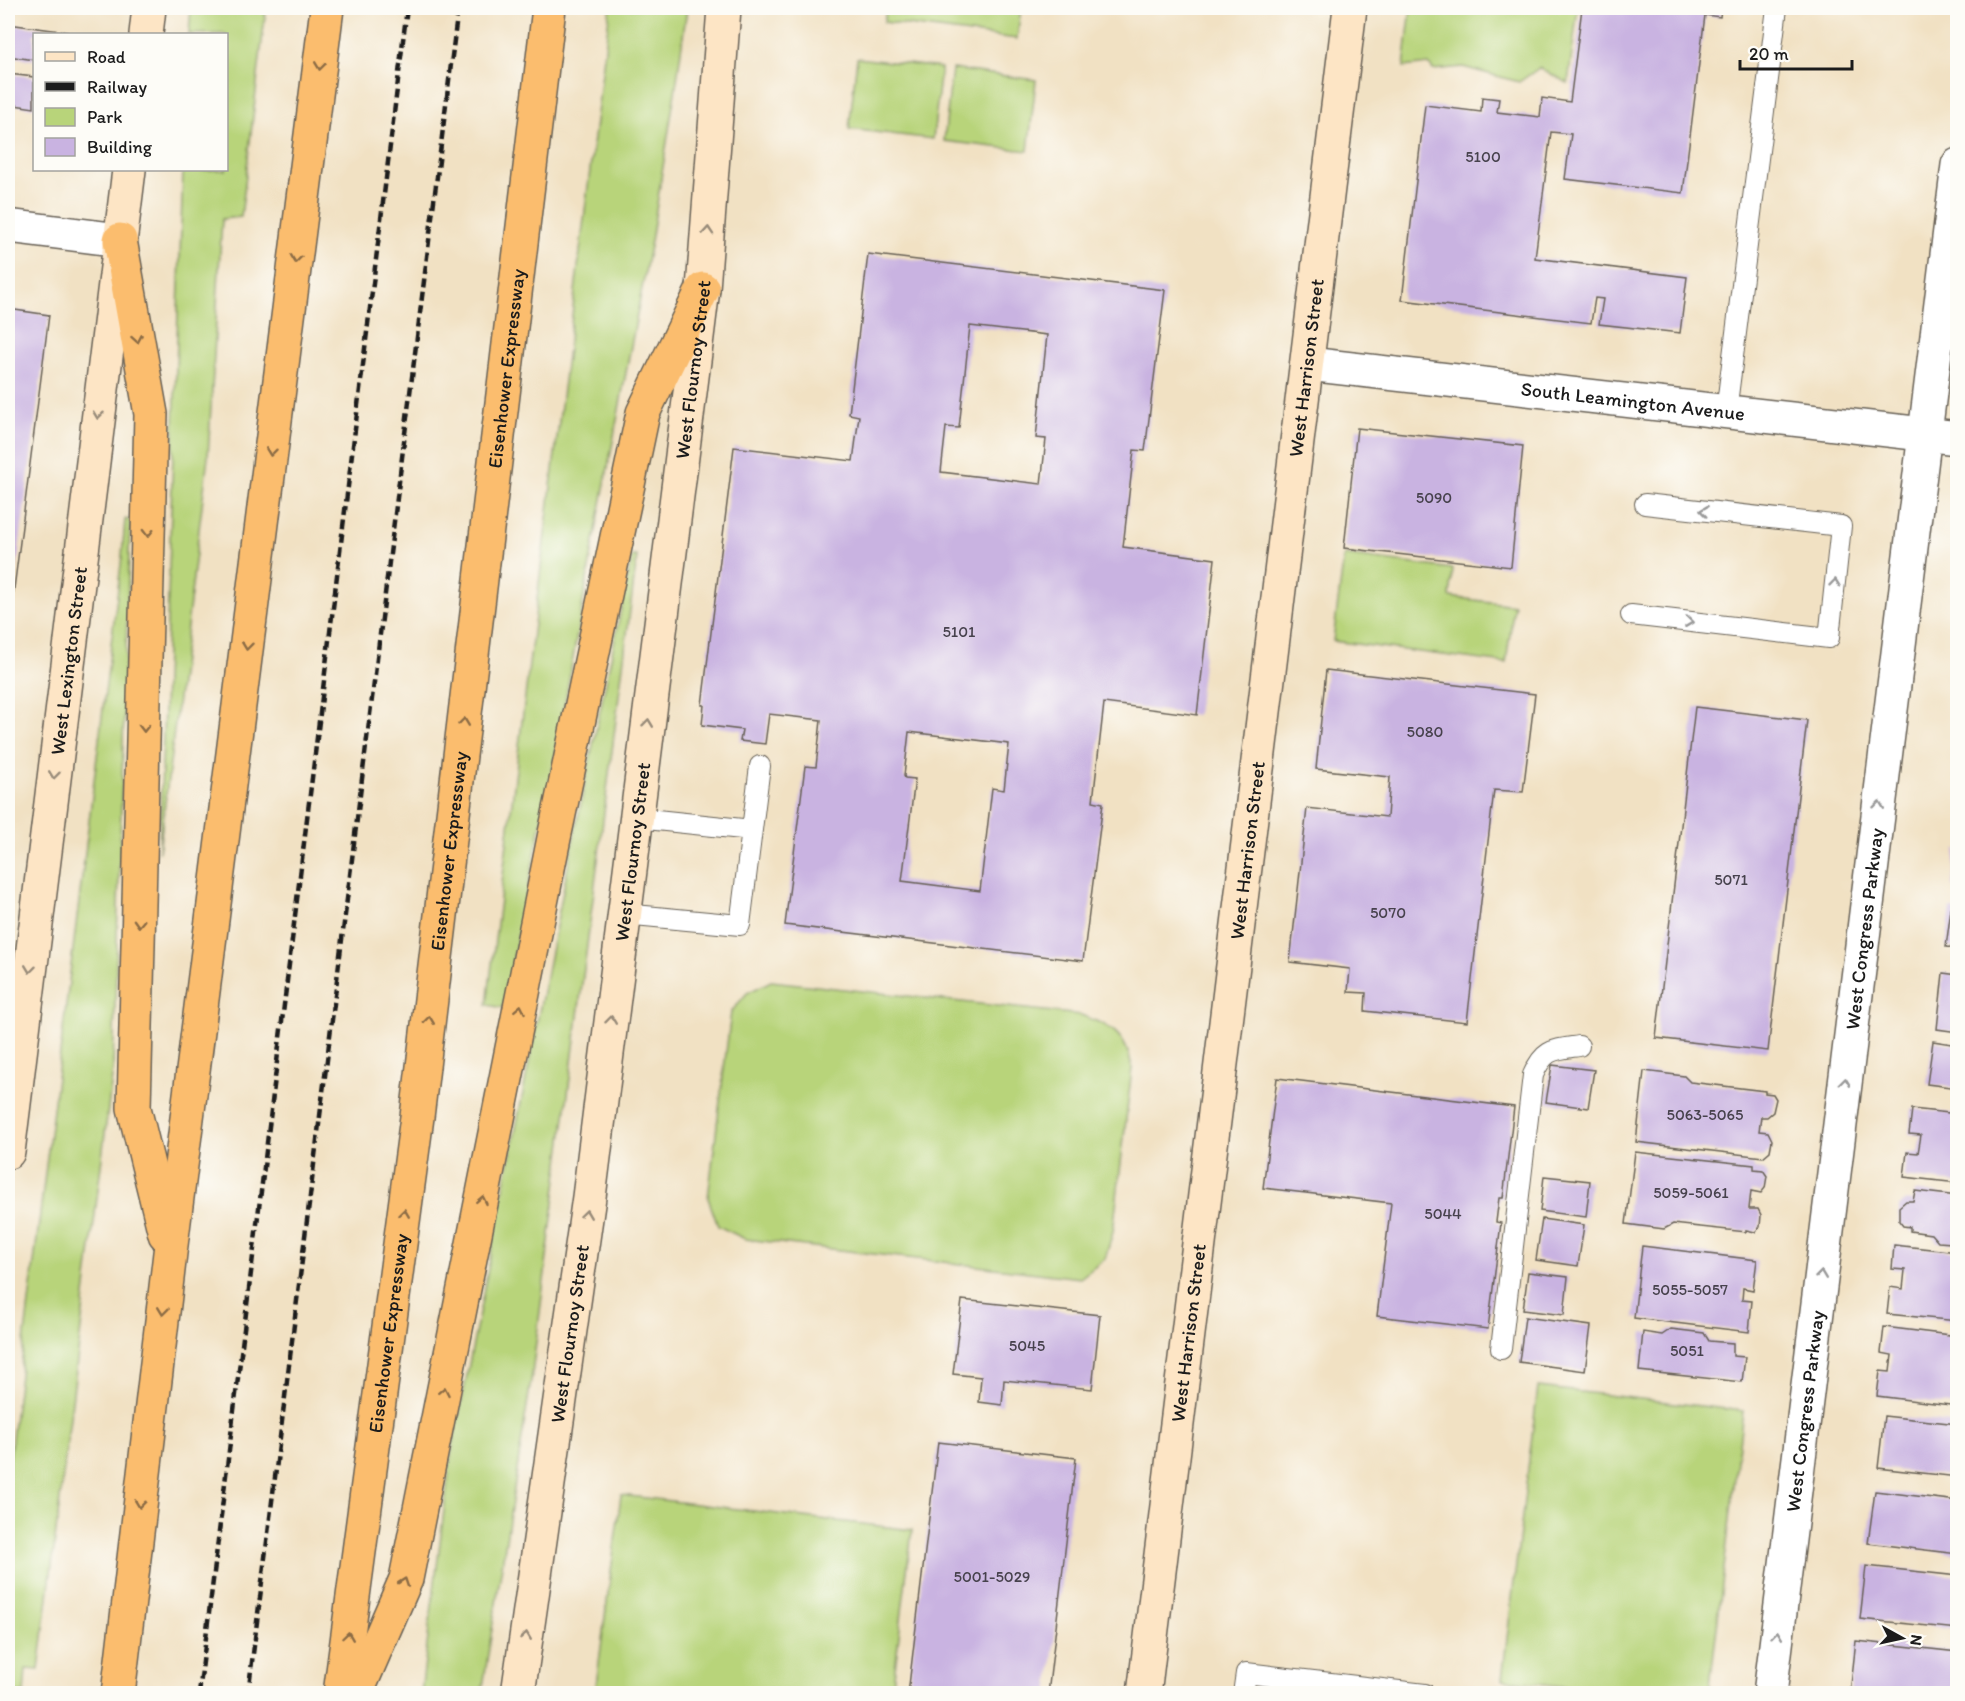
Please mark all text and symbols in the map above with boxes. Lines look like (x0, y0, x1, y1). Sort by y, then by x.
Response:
legend (33, 33, 228, 171)
scale bar (1740, 33, 1852, 71)
text: 20 m (1749, 43, 1789, 65)
text: Road (87, 46, 126, 68)
one-way arrow (314, 61, 327, 70)
text: Railway (87, 76, 148, 98)
text: Park (87, 106, 122, 128)
text: Building (87, 136, 153, 158)
house number: 5100 (1465, 147, 1501, 166)
one-way arrow (701, 226, 714, 235)
one-way arrow (290, 254, 302, 264)
street label: Eisenhower Expressway (482, 267, 530, 469)
street label: West Harrison Street (1283, 277, 1329, 458)
street label: West Flournoy Street (670, 279, 716, 460)
one-way arrow (131, 334, 143, 344)
street label: South Leamington Avenue (1520, 376, 1746, 426)
one-way arrow (93, 411, 105, 420)
one-way arrow (265, 448, 278, 457)
house number: 5090 (1416, 488, 1452, 507)
one-way arrow (1700, 505, 1709, 518)
one-way arrow (142, 528, 154, 537)
street label: West Lexington Street (45, 565, 92, 756)
one-way arrow (1828, 579, 1840, 588)
one-way arrow (1685, 615, 1694, 628)
house number: 5101 (942, 622, 976, 641)
one-way arrow (241, 641, 253, 651)
one-way arrow (458, 717, 470, 726)
one-way arrow (642, 718, 654, 727)
house number: 5080 (1407, 722, 1443, 741)
one-way arrow (138, 723, 150, 732)
street label: Eisenhower Expressway (425, 749, 473, 952)
street label: West Harrison Street (1224, 760, 1270, 941)
street label: West Flournoy Street (609, 761, 655, 943)
one-way arrow (48, 771, 61, 780)
one-way arrow (1872, 800, 1885, 809)
street label: West Congress Parkway (1840, 826, 1888, 1031)
house number: 5071 (1714, 870, 1748, 889)
house number: 5070 (1370, 903, 1406, 922)
one-way arrow (133, 918, 146, 927)
one-way arrow (24, 964, 37, 974)
one-way arrow (513, 1004, 526, 1014)
one-way arrow (422, 1015, 435, 1024)
one-way arrow (604, 1016, 617, 1025)
one-way arrow (1838, 1077, 1851, 1086)
house number: 5063-5065 (1667, 1105, 1743, 1124)
house number: 5059-5061 (1653, 1183, 1729, 1202)
one-way arrow (475, 1195, 488, 1205)
house number: 5044 (1424, 1204, 1462, 1223)
one-way arrow (398, 1209, 410, 1218)
one-way arrow (580, 1209, 592, 1219)
street label: Eisenhower Expressway (363, 1232, 413, 1434)
street label: West Harrison Street (1165, 1242, 1211, 1423)
street label: West Flournoy Street (545, 1243, 594, 1424)
one-way arrow (1814, 1271, 1827, 1280)
house number: 5055-5057 (1652, 1280, 1728, 1299)
one-way arrow (158, 1306, 170, 1315)
street label: West Congress Parkway (1780, 1308, 1829, 1513)
house number: 5045 (1009, 1336, 1045, 1355)
house number: 5051 (1670, 1341, 1705, 1360)
one-way arrow (437, 1386, 450, 1396)
one-way arrow (135, 1500, 147, 1509)
house number: 5001-5029 (954, 1567, 1031, 1586)
one-way arrow (397, 1577, 409, 1588)
north arrow (1872, 1608, 1932, 1668)
one-way arrow (341, 1631, 354, 1640)
one-way arrow (519, 1631, 531, 1640)
one-way arrow (1770, 1631, 1782, 1640)
text: N (1906, 1633, 1927, 1647)

